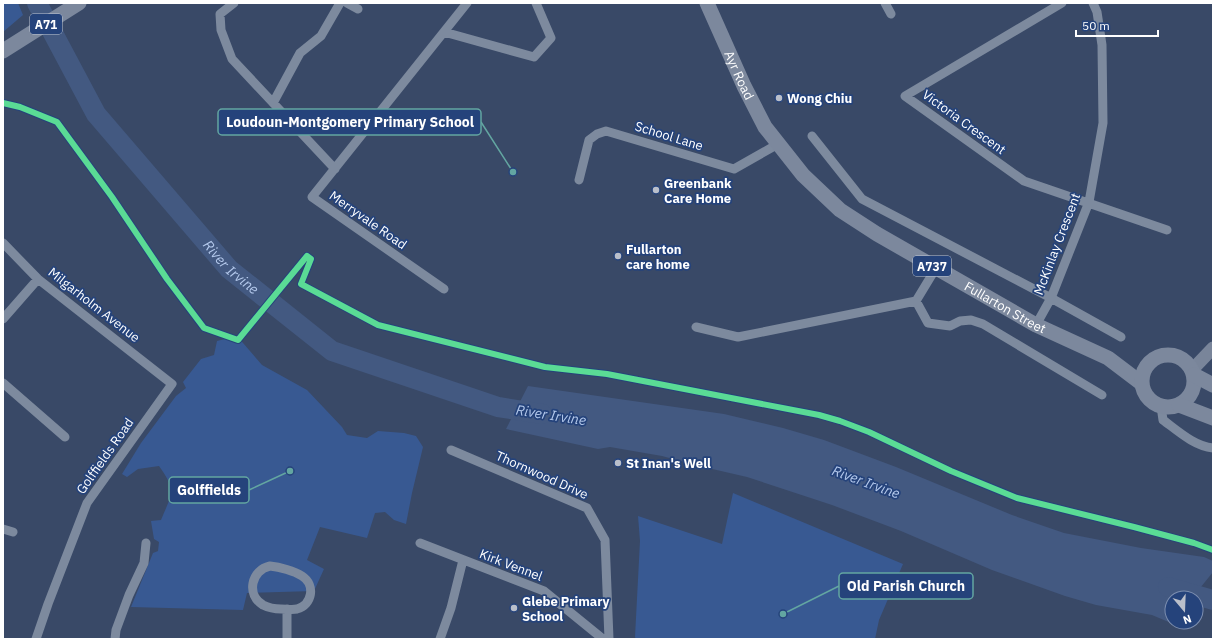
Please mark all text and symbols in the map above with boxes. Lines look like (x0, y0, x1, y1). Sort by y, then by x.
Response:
scale bar (1076, 12, 1158, 38)
road number: A71 (30, 14, 62, 34)
text: 50 m (1082, 18, 1110, 33)
street label: Ayr Road (721, 48, 758, 103)
street label: Victoria Crescent (919, 86, 1009, 158)
place label: Wong Chiu (787, 90, 852, 107)
marker: Wong Chiu (774, 93, 784, 103)
callout: Loudoun-Montgomery Primary School (218, 109, 481, 135)
text: Loudoun-Montgomery Primary School (226, 113, 474, 131)
street label: School Lane (633, 118, 705, 154)
place label: Greenbank Care Home (664, 175, 732, 207)
marker: Greenbank Care Home (651, 185, 661, 195)
street label: Merryvale Road (326, 187, 410, 253)
street label: McKinlay Crescent (1030, 191, 1084, 297)
water label: River Irvine (199, 236, 262, 298)
place label: Fullarton care home (626, 241, 690, 273)
marker: Fullarton care home (613, 251, 623, 261)
road number: A737 (913, 256, 951, 276)
street label: Milgarholm Avenue (45, 264, 143, 346)
street label: Fullarton Street (962, 277, 1049, 337)
water label: River Irvine (515, 401, 587, 429)
street label: Golffields Road (73, 415, 137, 497)
street label: Thornwood Drive (493, 447, 591, 503)
place label: St Inan's Well (626, 455, 711, 472)
marker: St Inan's Well (613, 458, 623, 468)
water label: River Irvine (830, 461, 902, 503)
callout: Golffields (169, 477, 249, 503)
text: Golffields (177, 481, 241, 499)
street label: Kirk Vennel (477, 545, 545, 585)
callout: Old Parish Church (839, 573, 973, 599)
text: Old Parish Church (847, 577, 965, 595)
north arrow (1164, 590, 1204, 630)
place label: Glebe Primary School (522, 593, 610, 625)
marker: Glebe Primary School (509, 603, 519, 613)
text: N (1181, 612, 1193, 627)

